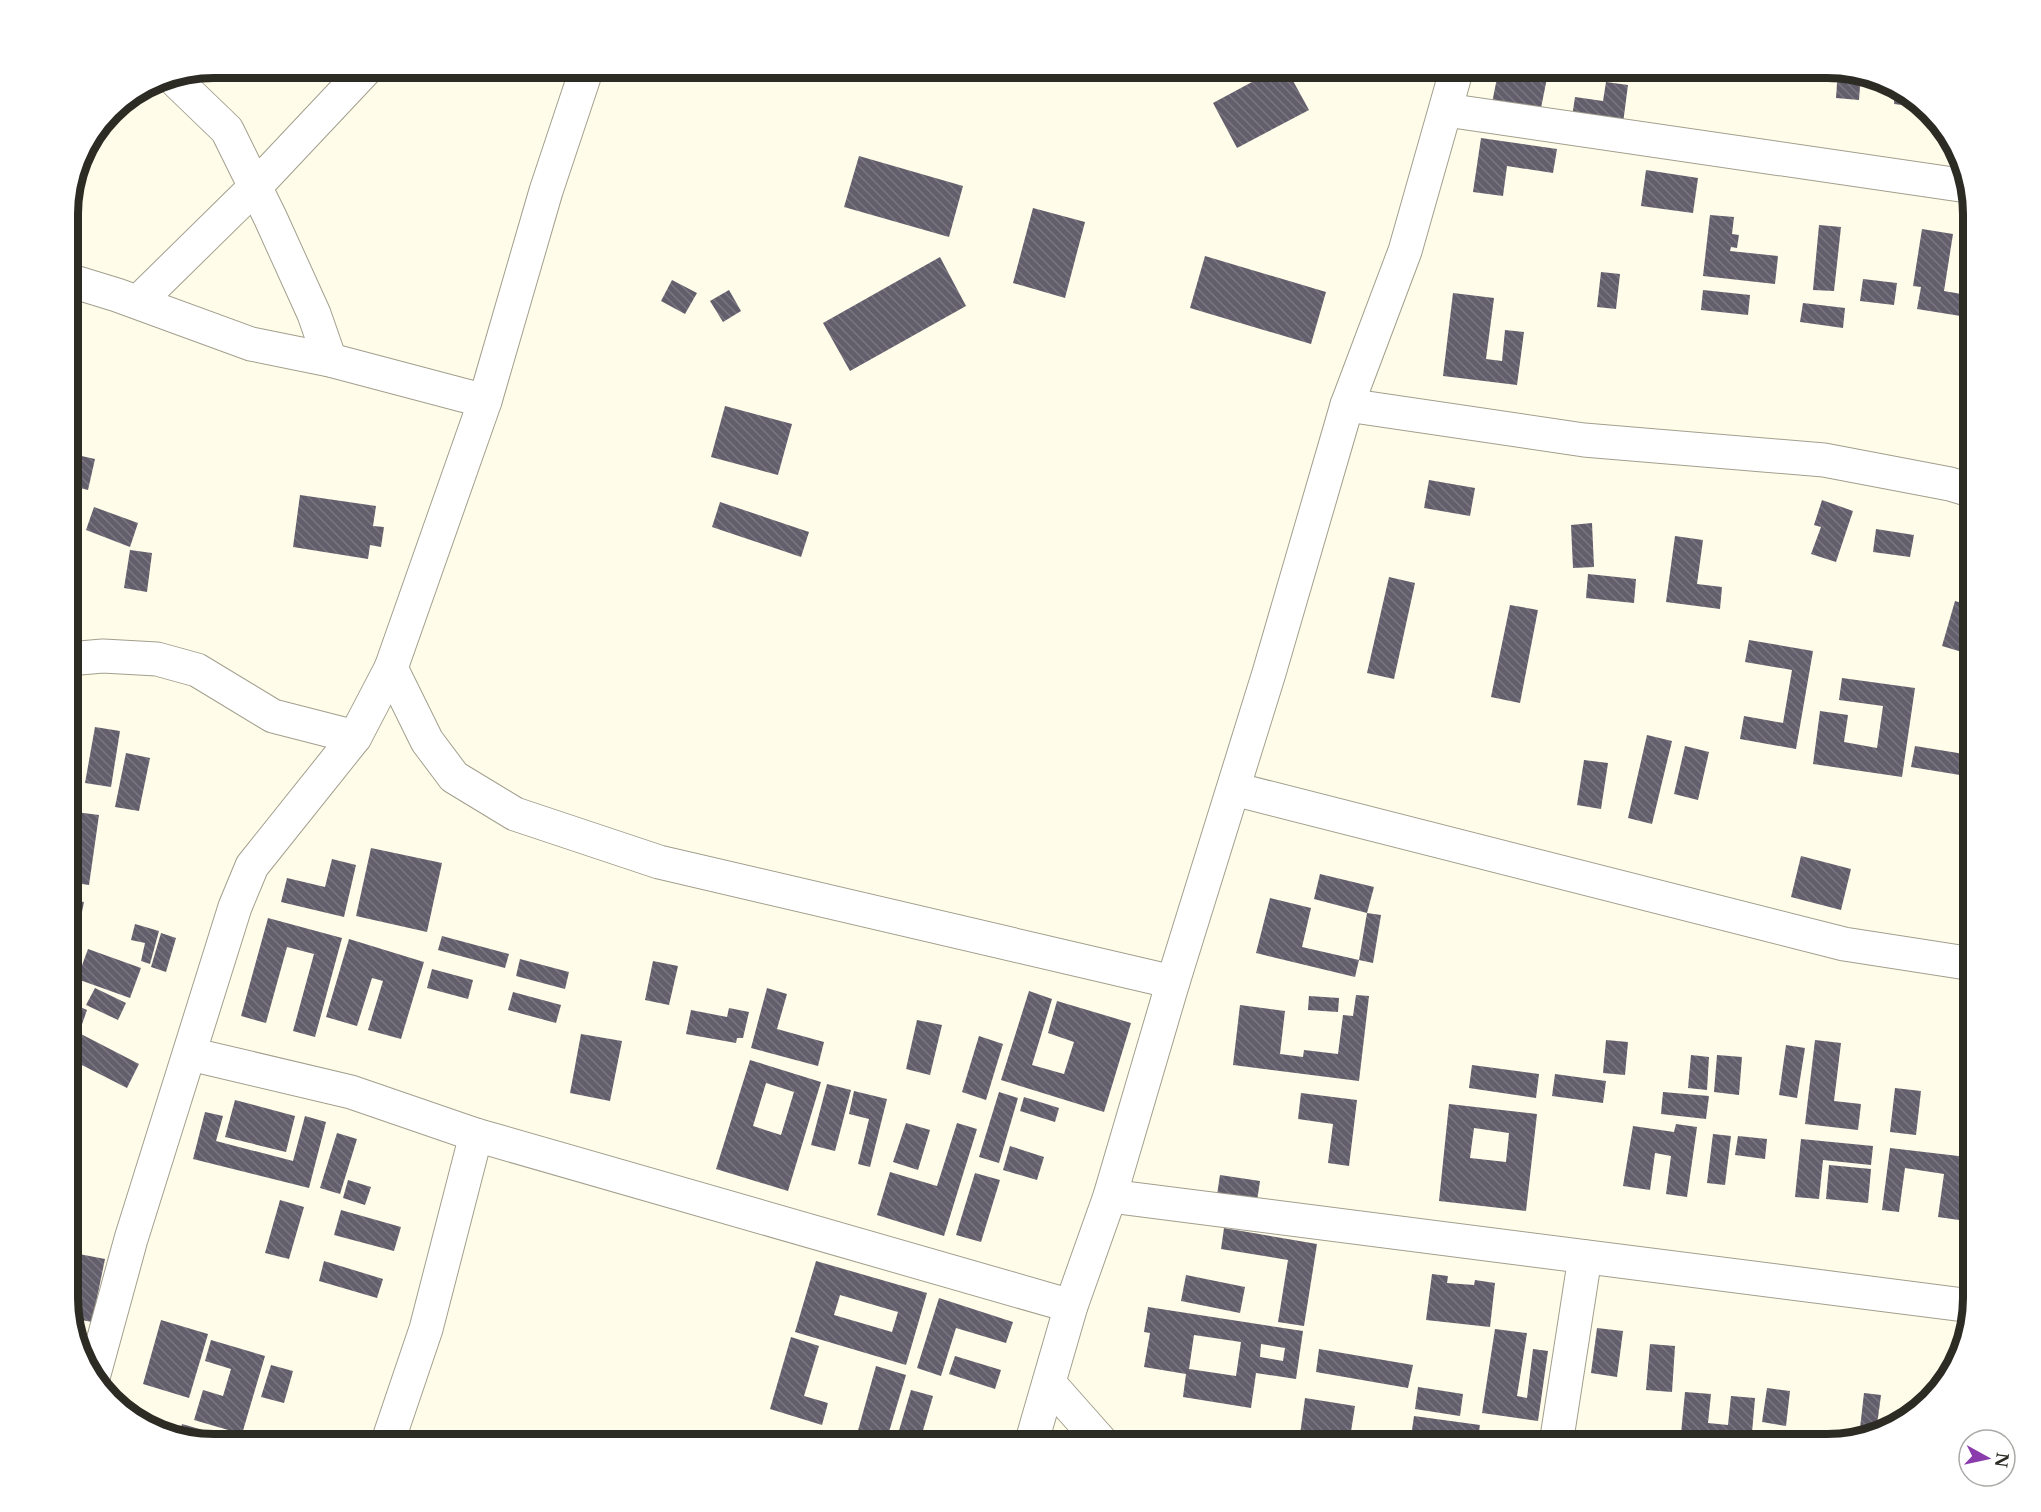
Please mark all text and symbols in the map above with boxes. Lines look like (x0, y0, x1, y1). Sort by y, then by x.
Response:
north arrow (1957, 1428, 2017, 1488)
text: N (1991, 1451, 2013, 1469)

